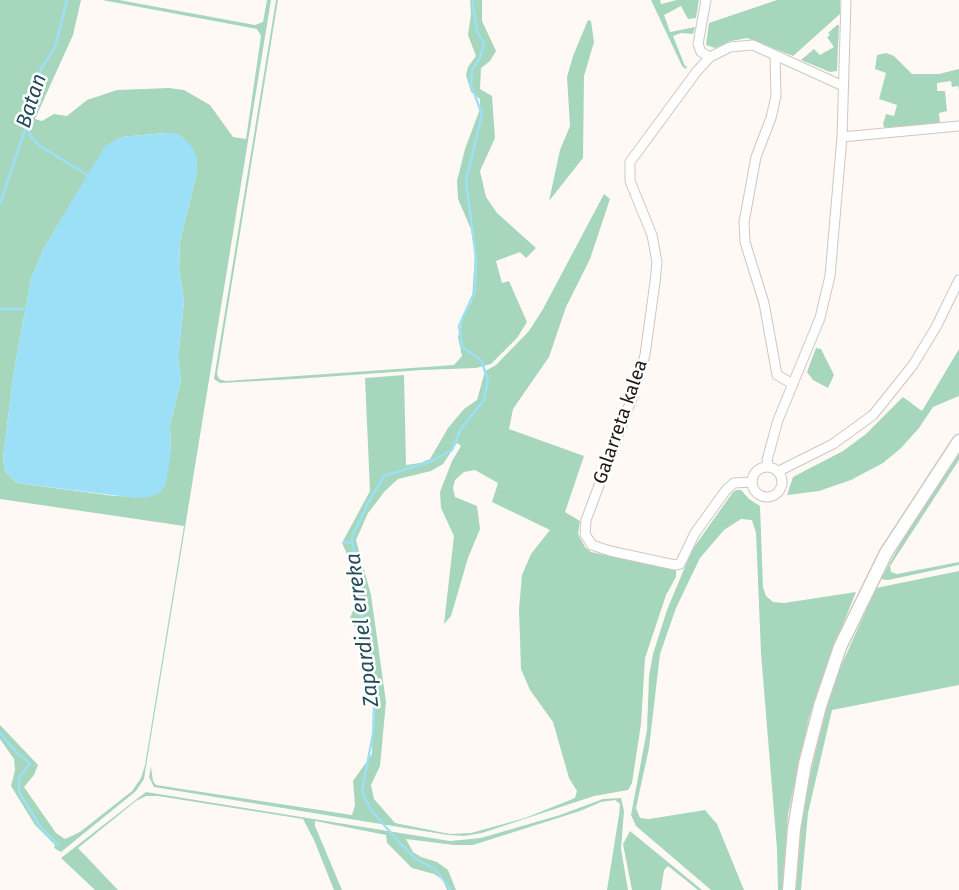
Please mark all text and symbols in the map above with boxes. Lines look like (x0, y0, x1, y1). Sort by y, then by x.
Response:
water label: Batan (11, 71, 53, 131)
street label: Galarreta kalea (589, 357, 653, 487)
water label: Zapardiel erreka (341, 552, 385, 708)

